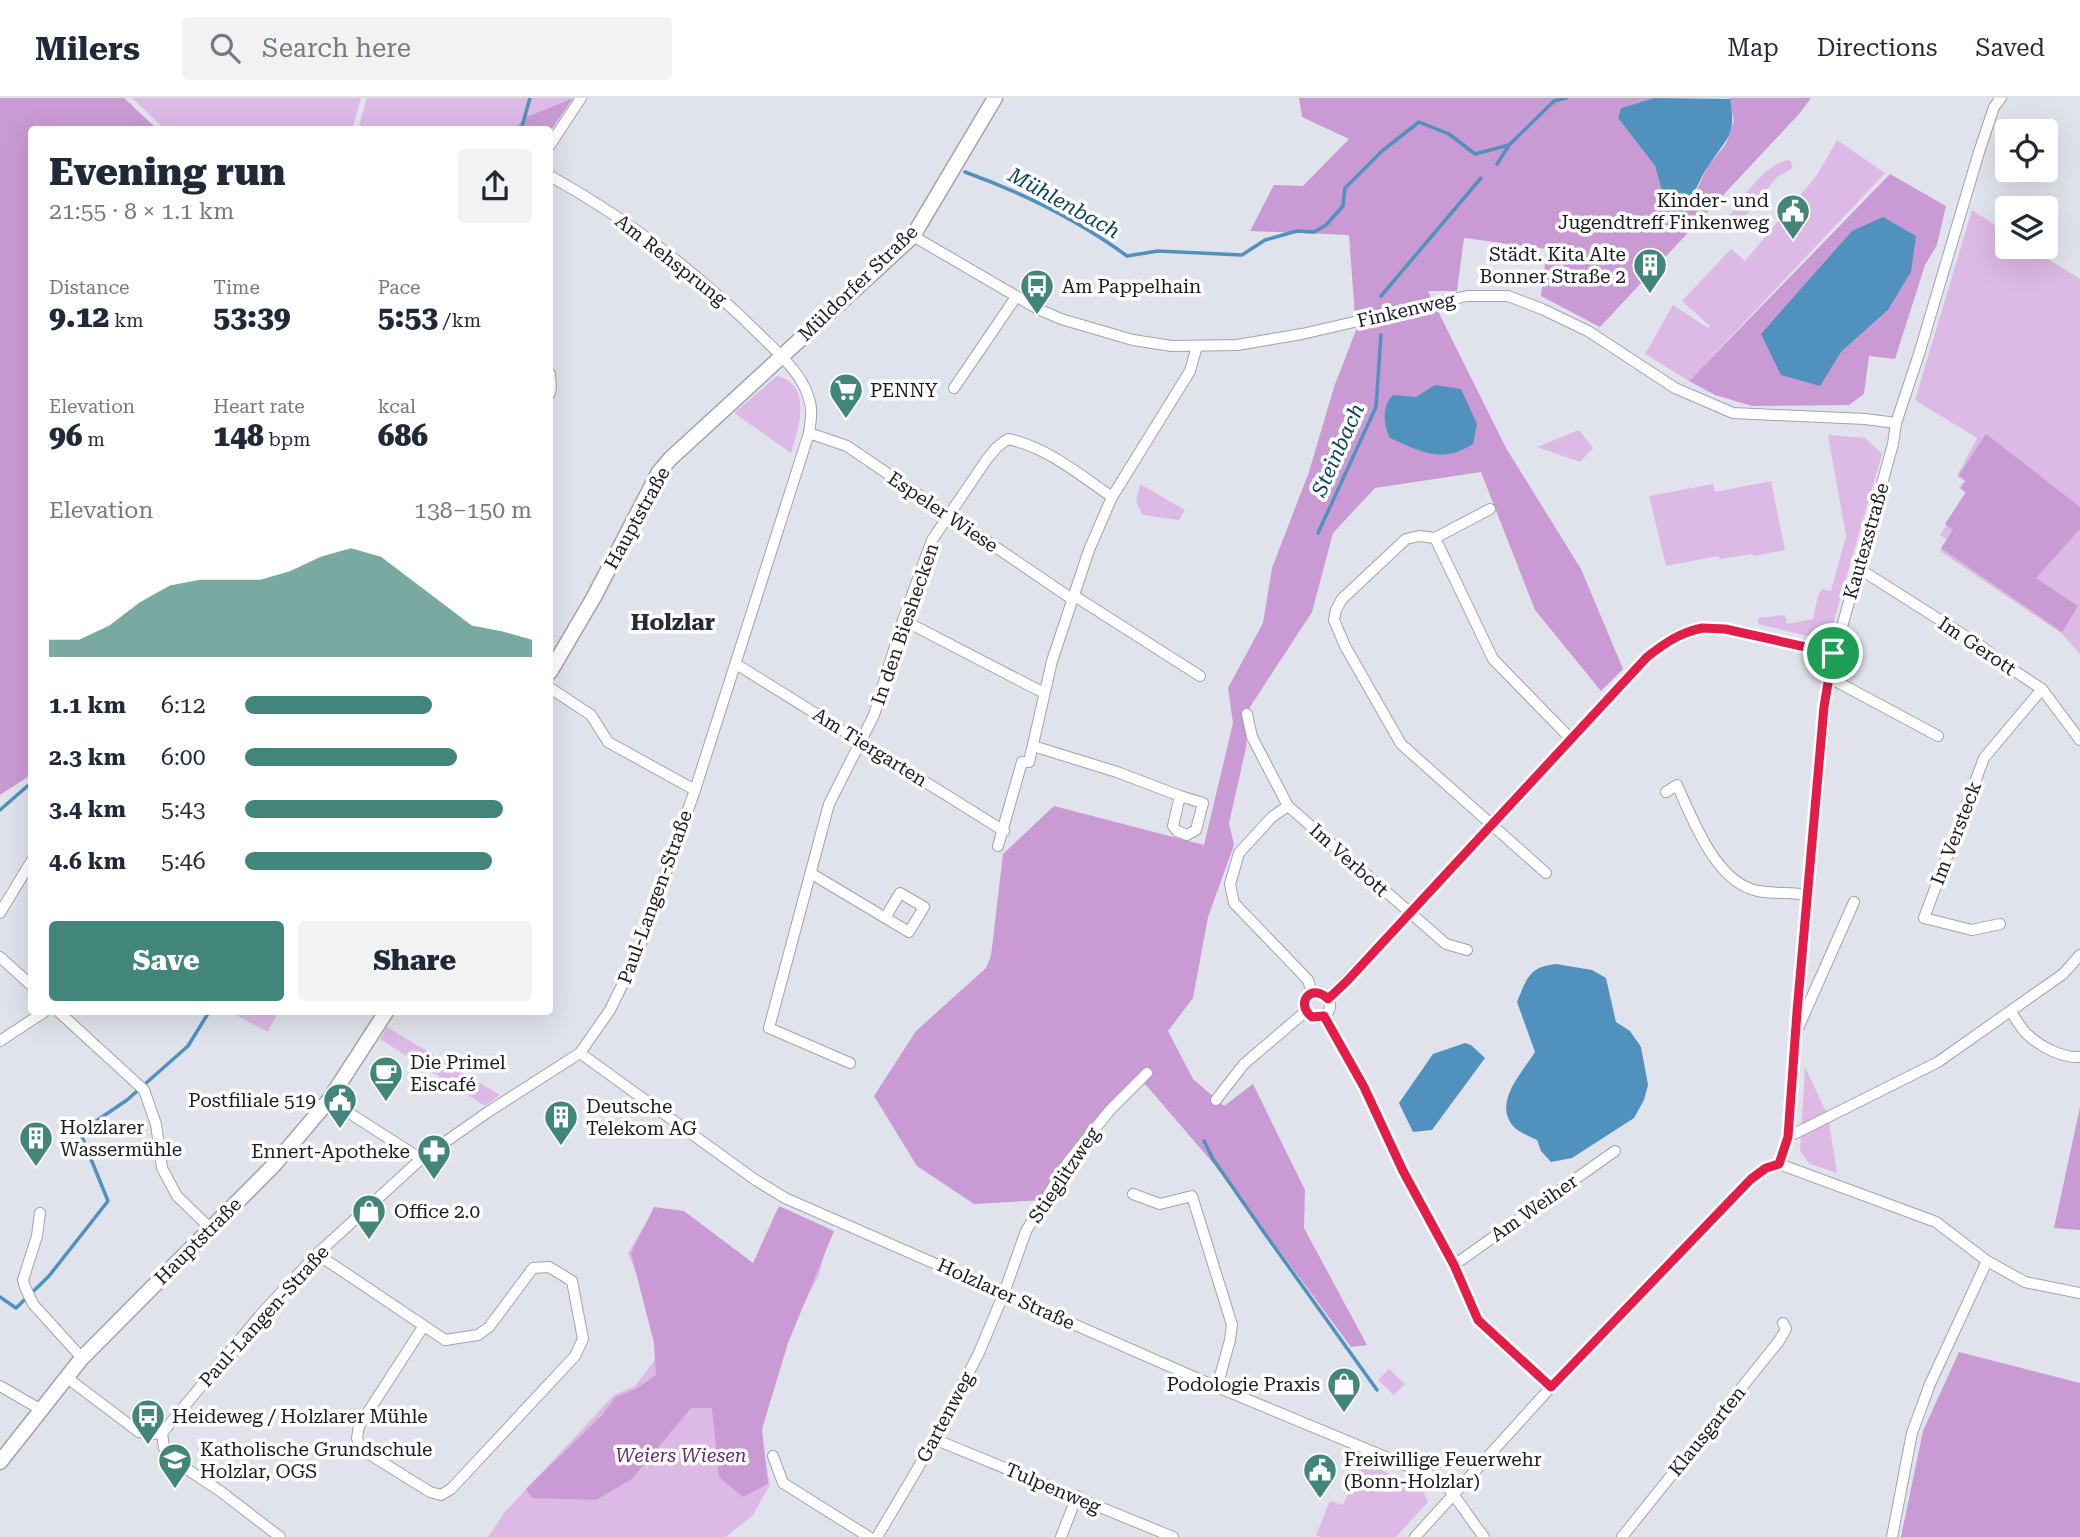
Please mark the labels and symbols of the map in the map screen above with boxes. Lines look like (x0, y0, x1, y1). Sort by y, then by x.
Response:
water label: Mühlenbach (1003, 162, 1124, 244)
place label: Kinder- und Jugendtreff Finkenweg (1558, 189, 1769, 234)
public building icon: Kinder- und Jugendtreff Finkenweg (1774, 192, 1812, 241)
street label: Am Rehsprung (611, 209, 731, 311)
street label: Müldorfer Straße (794, 220, 922, 346)
place label: Städt. Kita Alte Bonner Straße 2 (1479, 243, 1626, 288)
building icon: Städt. Kita Alte Bonner Straße 2 (1631, 246, 1669, 295)
bus stop icon: Am Pappelhain (1018, 267, 1056, 316)
place label: Am Pappelhain (1062, 275, 1201, 298)
street label: Finkenweg (1355, 288, 1457, 332)
supermarket icon: PENNY (827, 371, 865, 420)
place label: PENNY (870, 379, 938, 402)
water label: Steinbach (1306, 400, 1369, 501)
street label: Hauptstraße (599, 463, 675, 573)
street label: Espeler Wiese (884, 467, 1002, 557)
street label: Kautexstraße (1838, 480, 1894, 602)
street label: In den Bieshecken (867, 540, 943, 708)
district label: Holzlar (631, 609, 715, 636)
street label: Im Gerott (1934, 612, 2020, 680)
pin (1803, 623, 1863, 683)
street label: Am Tiergarten (809, 703, 931, 791)
street label: Im Versteck (1926, 778, 1986, 888)
street label: Paul-Langen-Straße (613, 807, 697, 987)
street label: Im Verbott (1305, 819, 1393, 901)
place label: Die Primel Eiscafé (410, 1051, 506, 1096)
cafe icon: Die Primel Eiscafé (367, 1054, 405, 1103)
public building icon: Postfiliale 519 (321, 1081, 359, 1130)
place label: Postfiliale 519 (188, 1089, 316, 1112)
place label: Deutsche Telekom AG (586, 1095, 697, 1140)
building icon: Deutsche Telekom AG (542, 1098, 580, 1147)
place label: Holzlarer Wassermühle (60, 1116, 182, 1161)
building icon: Holzlarer Wassermühle (17, 1119, 55, 1168)
street label: Stieglitzweg (1023, 1122, 1105, 1227)
pharmacy icon: Ennert-Apotheke (415, 1132, 453, 1181)
place label: Ennert-Apotheke (251, 1140, 410, 1163)
street label: Am Weiher (1486, 1170, 1582, 1246)
shop icon: Office 2.0 (350, 1192, 388, 1241)
street label: Hauptstraße (150, 1193, 246, 1289)
place label: Office 2.0 (394, 1200, 480, 1223)
street label: Paul-Langen-Straße (194, 1240, 334, 1392)
street label: Holzlarer Straße (934, 1253, 1078, 1335)
shop icon: Podologie Praxis (1325, 1365, 1363, 1414)
street label: Gartenweg (912, 1368, 979, 1466)
place label: Podologie Praxis (1167, 1373, 1320, 1396)
street label: Klausgarten (1664, 1381, 1750, 1481)
bus stop icon: Heideweg / Holzlarer Mühle (129, 1397, 167, 1446)
place label: Heideweg / Holzlarer Mühle (172, 1405, 428, 1428)
place label: Katholische Grundschule Holzlar, OGS (200, 1438, 433, 1483)
school or university icon: Katholische Grundschule Holzlar, OGS (156, 1441, 194, 1490)
park label: Weiers Wiesen (615, 1444, 747, 1467)
place label: Freiwillige Feuerwehr (Bonn-Holzlar) (1344, 1448, 1542, 1493)
public building icon: Freiwillige Feuerwehr (Bonn-Holzlar) (1301, 1451, 1339, 1500)
street label: Tulpenweg (1002, 1458, 1104, 1519)

